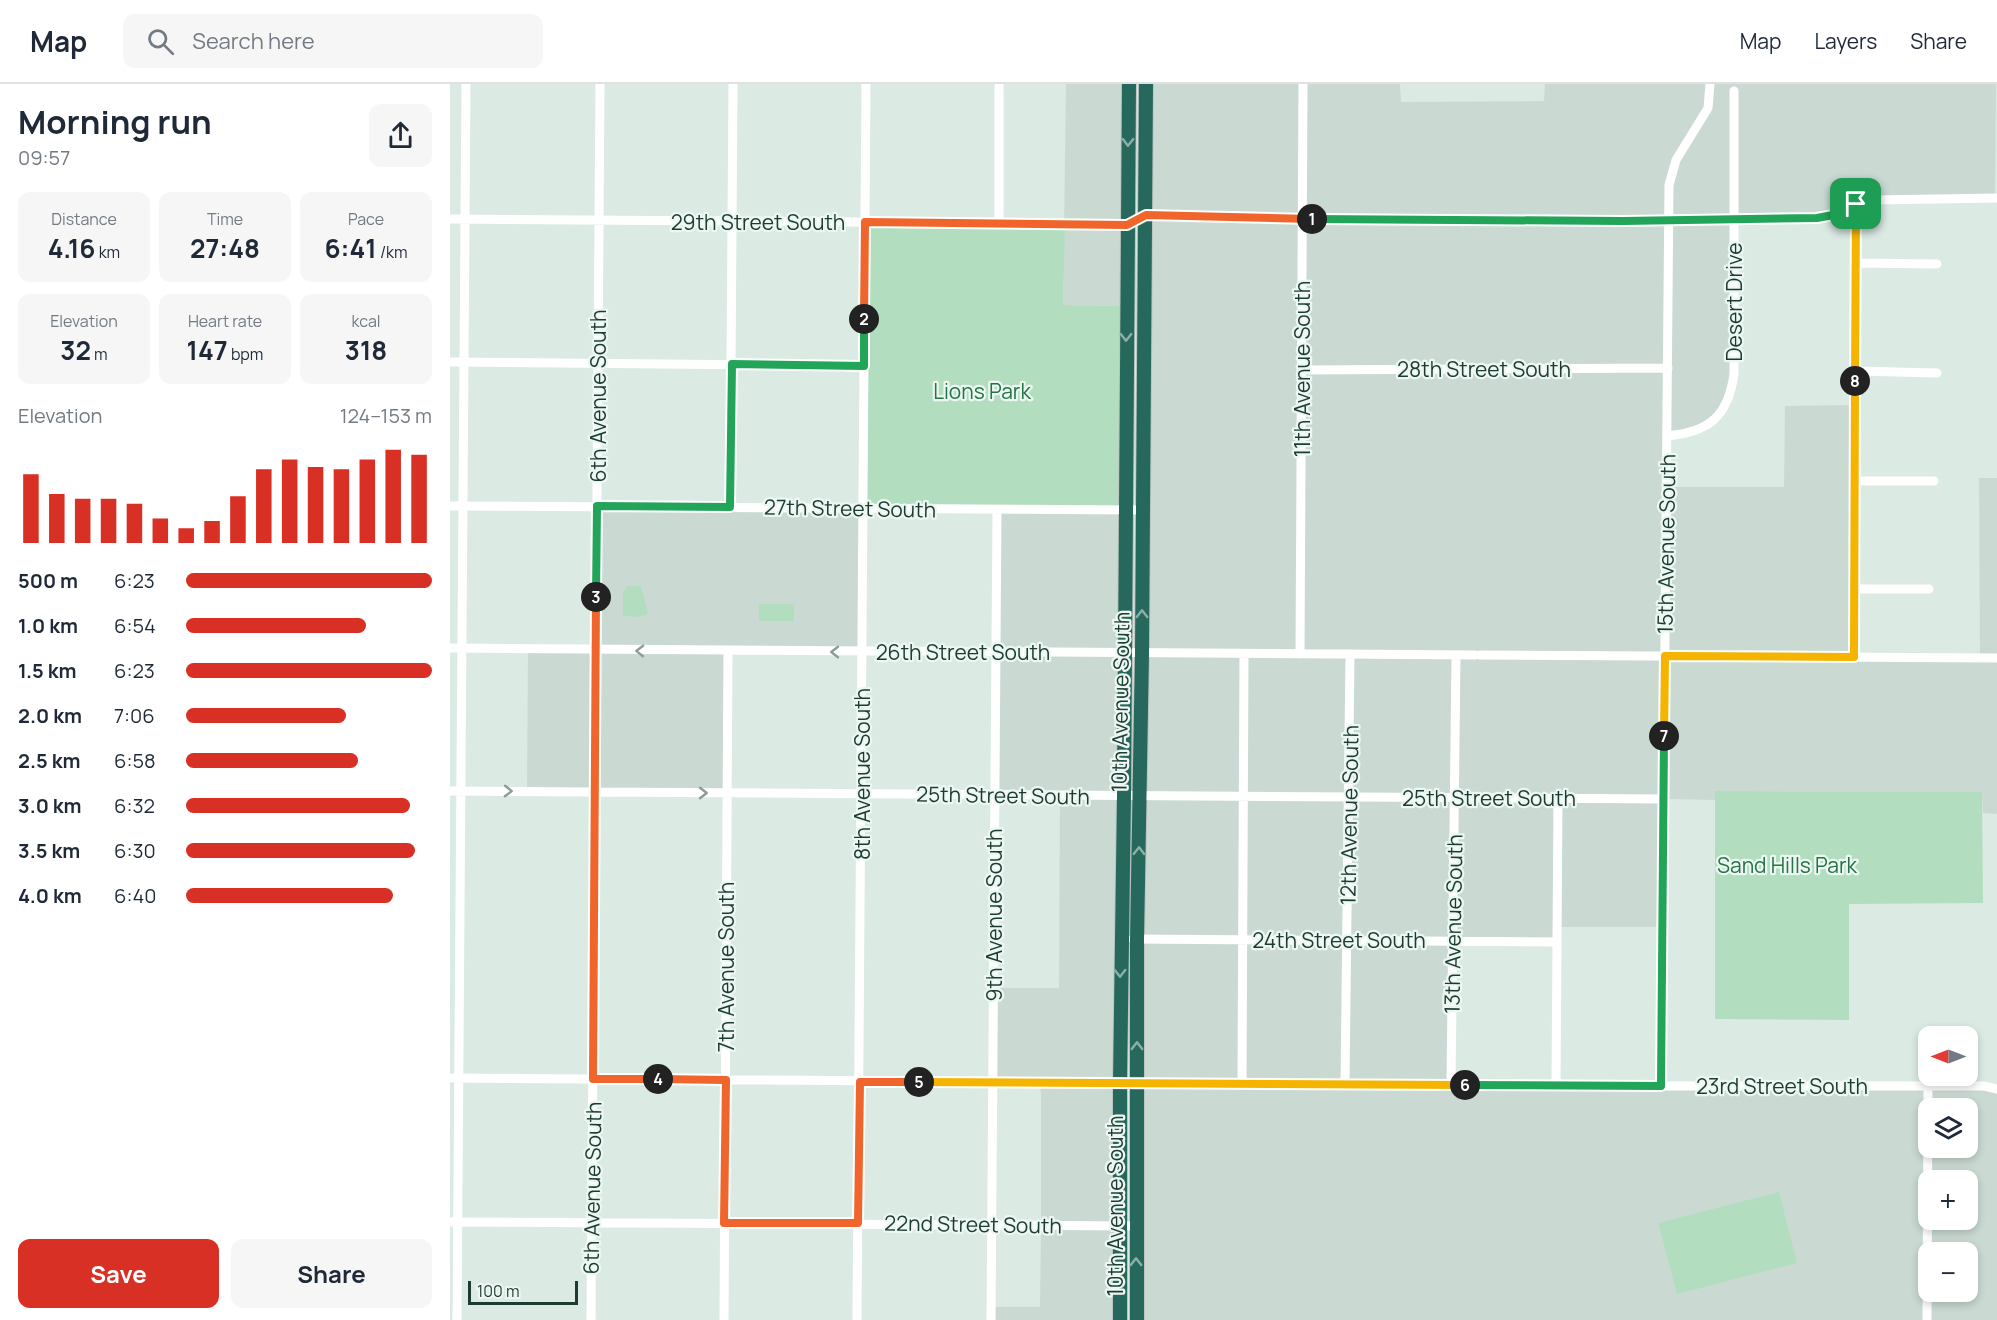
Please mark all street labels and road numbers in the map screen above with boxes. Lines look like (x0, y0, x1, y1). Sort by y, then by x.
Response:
street label: 29th Street South (671, 208, 845, 236)
street label: Desert Drive (1720, 243, 1748, 361)
street label: 11th Avenue South (1288, 281, 1316, 457)
street label: 6th Avenue South (584, 310, 612, 482)
street label: 28th Street South (1397, 355, 1571, 383)
street label: 15th Avenue South (1650, 454, 1682, 634)
street label: 27th Street South (764, 492, 936, 524)
street label: 10th Avenue South (1104, 611, 1136, 793)
street label: 26th Street South (876, 638, 1050, 666)
street label: 8th Avenue South (848, 688, 876, 860)
street label: 12th Avenue South (1333, 725, 1365, 905)
street label: 25th Street South (916, 779, 1090, 811)
street label: 25th Street South (1402, 784, 1576, 812)
street label: 9th Avenue South (980, 829, 1008, 1001)
street label: 13th Avenue South (1437, 834, 1469, 1014)
street label: 7th Avenue South (712, 882, 740, 1052)
street label: 24th Street South (1252, 926, 1426, 954)
street label: 23rd Street South (1696, 1072, 1868, 1100)
street label: 6th Avenue South (576, 1101, 608, 1275)
street label: 10th Avenue South (1101, 1116, 1129, 1296)
street label: 22nd Street South (884, 1208, 1062, 1240)

